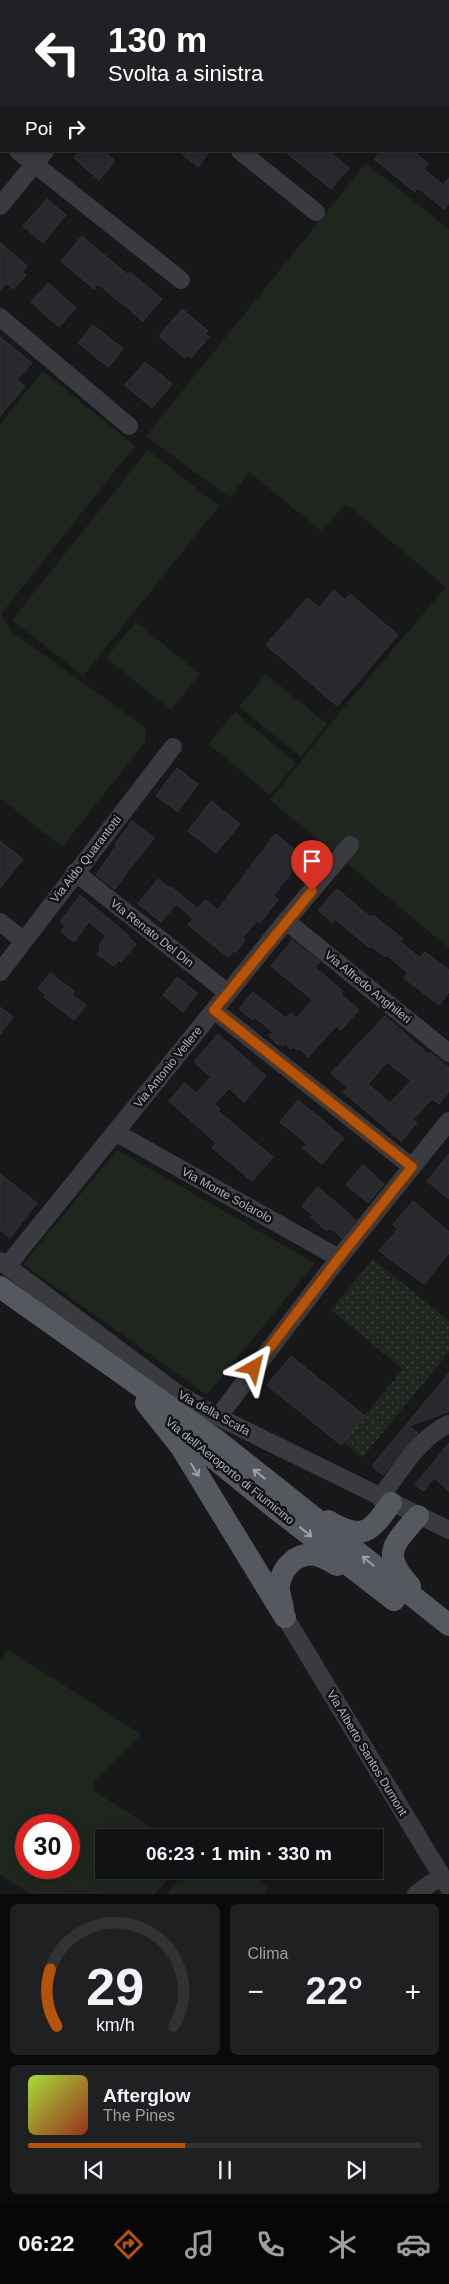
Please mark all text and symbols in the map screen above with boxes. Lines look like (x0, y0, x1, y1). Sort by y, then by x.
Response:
icon: left (25, 20, 90, 85)
text: 130 m (108, 20, 207, 59)
text: Svolta a sinistra (108, 61, 263, 86)
icon: right (62, 115, 90, 143)
text: Poi (25, 118, 52, 139)
street label: Via Aldo Quarantotti (48, 813, 124, 905)
pin (291, 840, 333, 891)
icon: arrive (298, 847, 326, 875)
street label: Via Renato Del Din (108, 896, 196, 970)
street label: Via Alfredo Anghileri (322, 948, 414, 1026)
street label: Via Antonio Vellere (131, 1023, 205, 1110)
street label: Via Monte Solarolo (179, 1164, 275, 1226)
position arrow (227, 1341, 279, 1393)
street label: Via della Scafa (176, 1388, 253, 1439)
street label: Via dell'Aeroporto di Fiumicino (163, 1415, 297, 1527)
one-way arrow (190, 1463, 201, 1477)
one-way arrow (253, 1468, 266, 1479)
one-way arrow (299, 1527, 312, 1538)
one-way arrow (362, 1555, 375, 1566)
street label: Via Alberto Santos Dumont (324, 1688, 410, 1819)
speed limit sign: 30 (15, 1814, 80, 1879)
text: 06:23 · 1 min · 330 m (146, 1843, 332, 1864)
text: Clima (248, 1945, 288, 1962)
text: 29 (86, 1958, 144, 2016)
text: 22° (306, 1970, 363, 2012)
text: − (248, 1976, 264, 2007)
text: + (405, 1976, 421, 2007)
text: km/h (95, 2015, 134, 2035)
text: Afterglow (103, 2085, 191, 2106)
text: The Pines (103, 2107, 175, 2124)
icon: previous (80, 2156, 108, 2184)
icon: pause (211, 2156, 239, 2184)
icon: next (342, 2156, 370, 2184)
icon: directions (111, 2227, 146, 2262)
icon: music (182, 2227, 217, 2262)
icon: phone (253, 2227, 288, 2262)
icon: climate (325, 2227, 360, 2262)
icon: car (396, 2227, 431, 2262)
text: 06:22 (18, 2231, 74, 2256)

